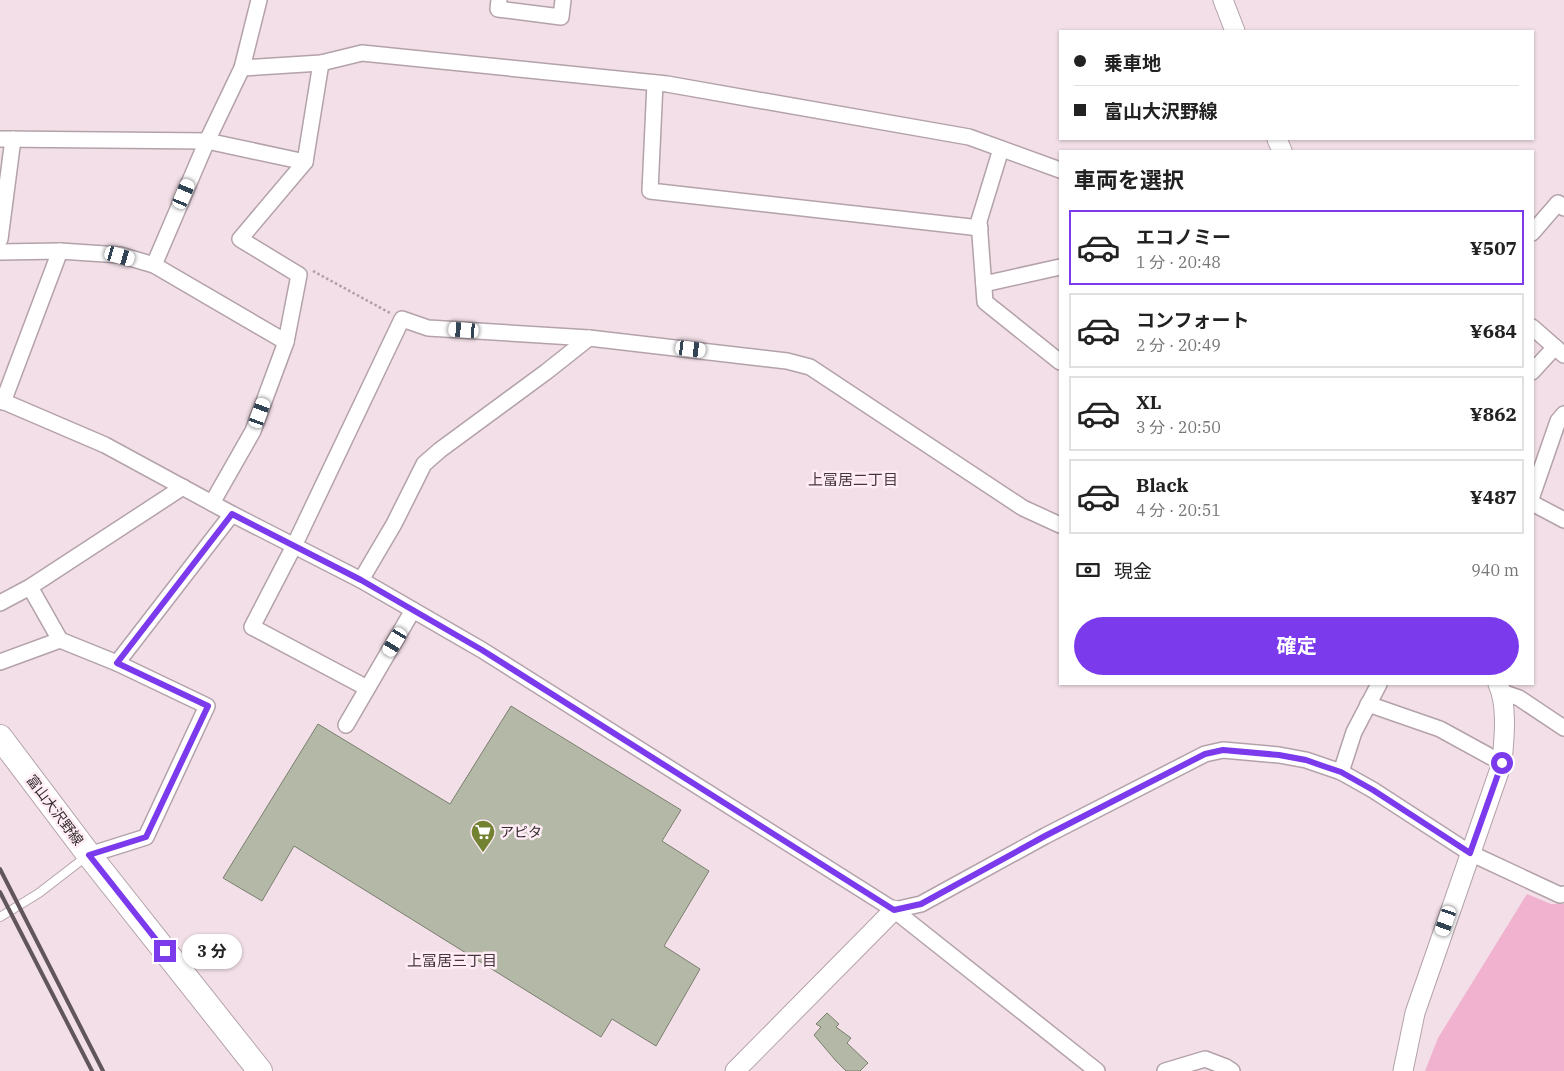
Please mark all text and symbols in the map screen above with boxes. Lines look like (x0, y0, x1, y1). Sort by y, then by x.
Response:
text: 乗車地 (1104, 51, 1161, 75)
text: 富山大沢野線 (1104, 99, 1218, 123)
text: 車両を選択 (1074, 165, 1184, 194)
car (171, 177, 196, 211)
icon: car (1076, 225, 1121, 270)
text: エコノミー (1136, 225, 1231, 249)
text: ¥507 (1470, 236, 1517, 260)
car (103, 245, 136, 267)
text: 1 分 · 20:48 (1136, 252, 1221, 272)
icon: car (1076, 308, 1121, 353)
text: コンフォート (1136, 308, 1249, 332)
text: ¥684 (1470, 319, 1517, 343)
car (448, 321, 479, 339)
text: 2 分 · 20:49 (1136, 335, 1221, 355)
car (675, 340, 706, 358)
text: XL (1136, 390, 1162, 414)
icon: car (1076, 391, 1121, 436)
car (247, 396, 272, 430)
text: ¥862 (1470, 402, 1517, 426)
text: 3 分 · 20:50 (1136, 417, 1221, 437)
district label: 上冨居二丁目 (808, 470, 898, 489)
text: Black (1136, 473, 1188, 497)
icon: car (1076, 474, 1121, 519)
text: ¥487 (1470, 485, 1517, 509)
text: 4 分 · 20:51 (1136, 500, 1221, 520)
icon: cash (1074, 556, 1102, 584)
text: 現金 (1114, 559, 1152, 583)
text: 940 m (1471, 560, 1519, 580)
button: 確定 (1074, 617, 1519, 675)
car (380, 625, 409, 659)
route start (1491, 752, 1513, 774)
street label: 富山大沢野線 (23, 771, 87, 849)
supermarket icon: アピタ (470, 819, 496, 853)
place label: アピタ (500, 823, 542, 841)
car (1434, 904, 1457, 938)
callout: 3 分 (182, 934, 242, 968)
route end (154, 940, 176, 962)
text: 3 分 (197, 941, 227, 961)
district label: 上冨居三丁目 (407, 951, 497, 970)

